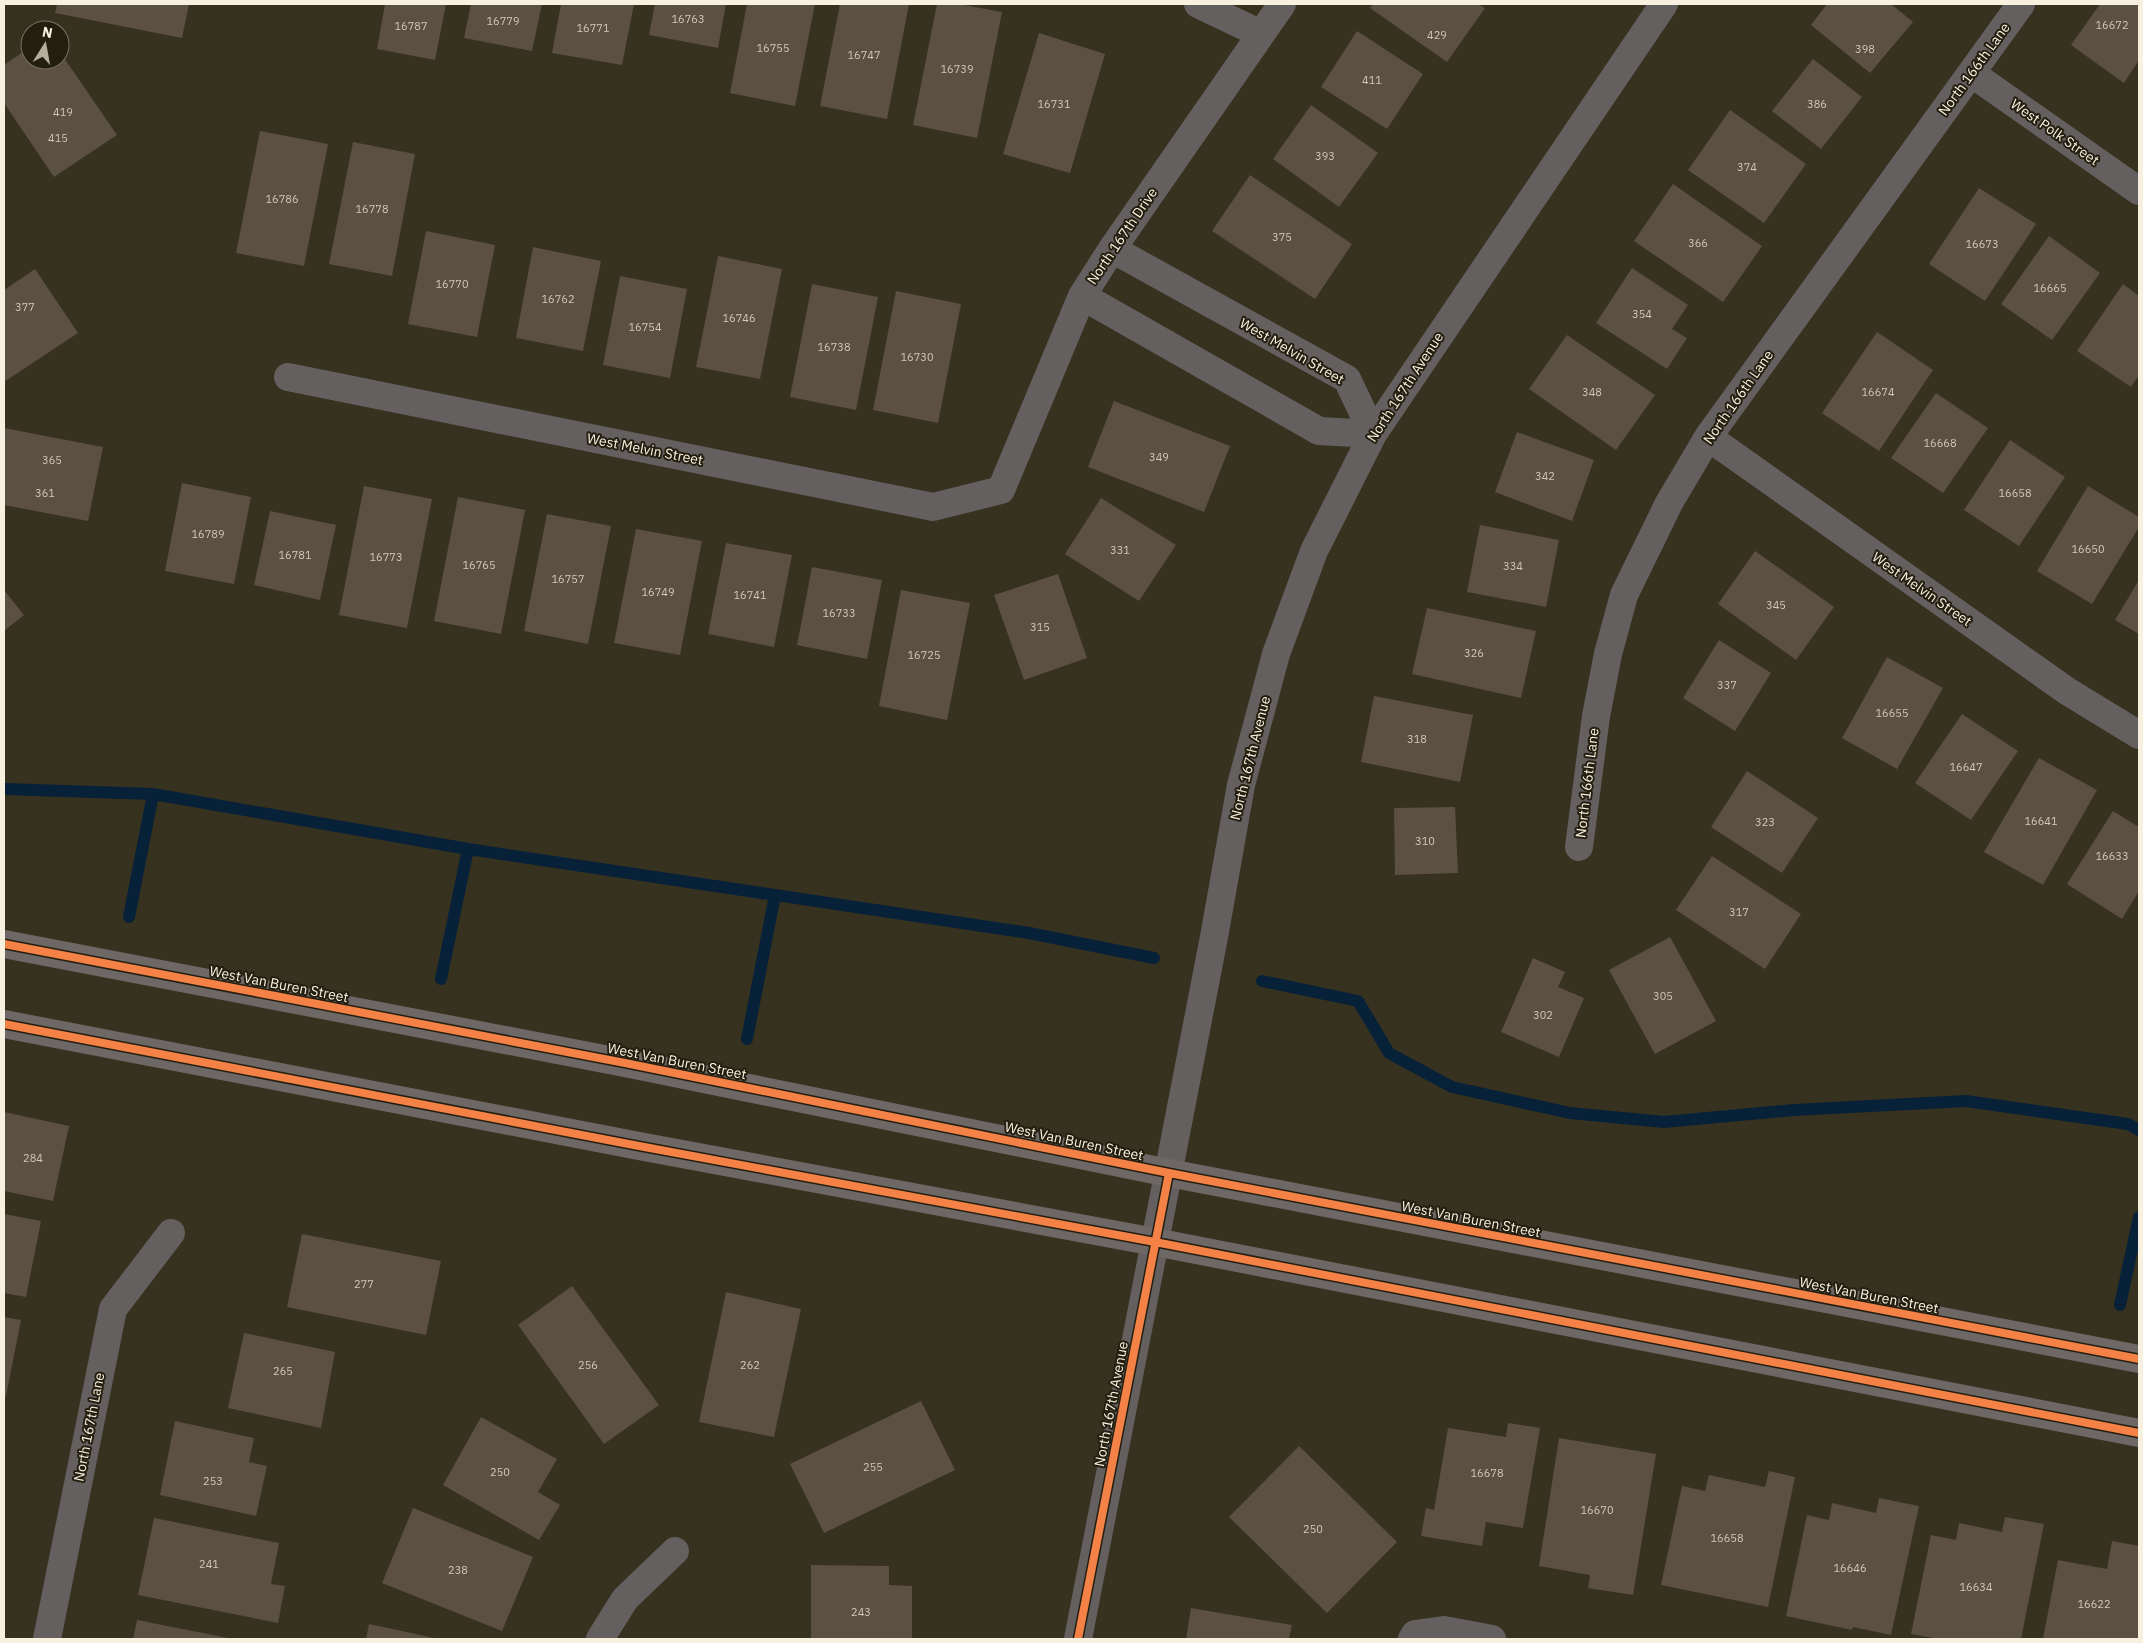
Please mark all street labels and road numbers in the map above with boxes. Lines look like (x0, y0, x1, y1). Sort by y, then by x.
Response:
street label: North 166th Lane (1934, 19, 2014, 119)
street label: West Polk Street (2007, 95, 2103, 169)
street label: North 167th Drive (1083, 184, 1161, 288)
street label: West Melvin Street (1237, 314, 1348, 388)
street label: North 167th Avenue (1363, 328, 1447, 445)
street label: North 166th Lane (1699, 346, 1777, 447)
street label: West Melvin Street (586, 429, 705, 469)
street label: West Melvin Street (1869, 548, 1975, 630)
street label: North 167th Avenue (1226, 694, 1274, 822)
street label: North 166th Lane (1571, 727, 1603, 839)
street label: West Van Buren Street (208, 962, 350, 1006)
street label: West Van Buren Street (606, 1039, 748, 1083)
street label: West Van Buren Street (1003, 1118, 1145, 1165)
street label: West Van Buren Street (1400, 1197, 1542, 1241)
street label: West Van Buren Street (1798, 1273, 1940, 1317)
street label: North 167th Avenue (1090, 1340, 1132, 1468)
street label: North 167th Lane (70, 1371, 108, 1483)

